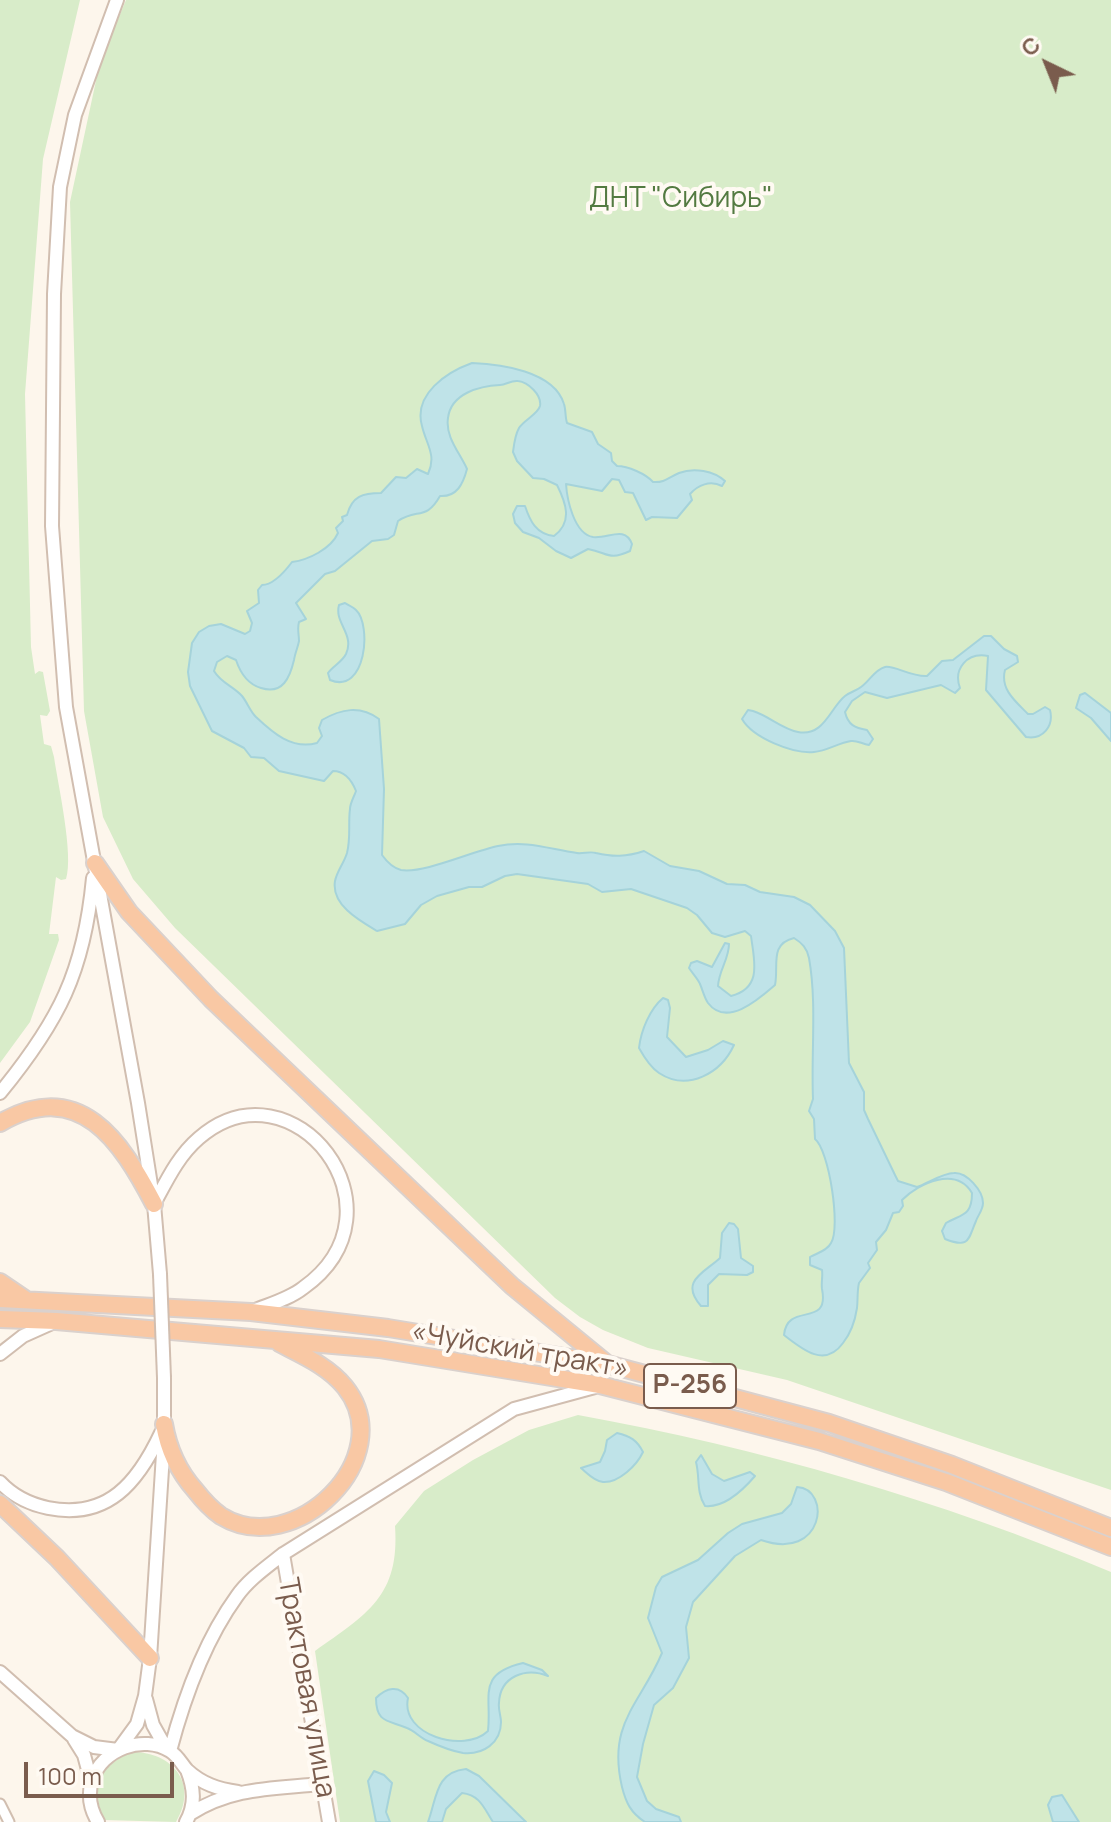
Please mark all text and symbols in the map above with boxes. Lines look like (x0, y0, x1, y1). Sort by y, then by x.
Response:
north arrow (1007, 24, 1087, 104)
text: С (1014, 30, 1047, 63)
park label: ДНТ "Сибирь" (589, 182, 773, 216)
street label: «Чуйский тракт» (409, 1315, 631, 1387)
road number: Р-256 (644, 1364, 736, 1408)
street label: Трактовая улица (270, 1576, 342, 1800)
scale bar (28, 1746, 178, 1796)
text: 100 m (38, 1759, 102, 1792)

